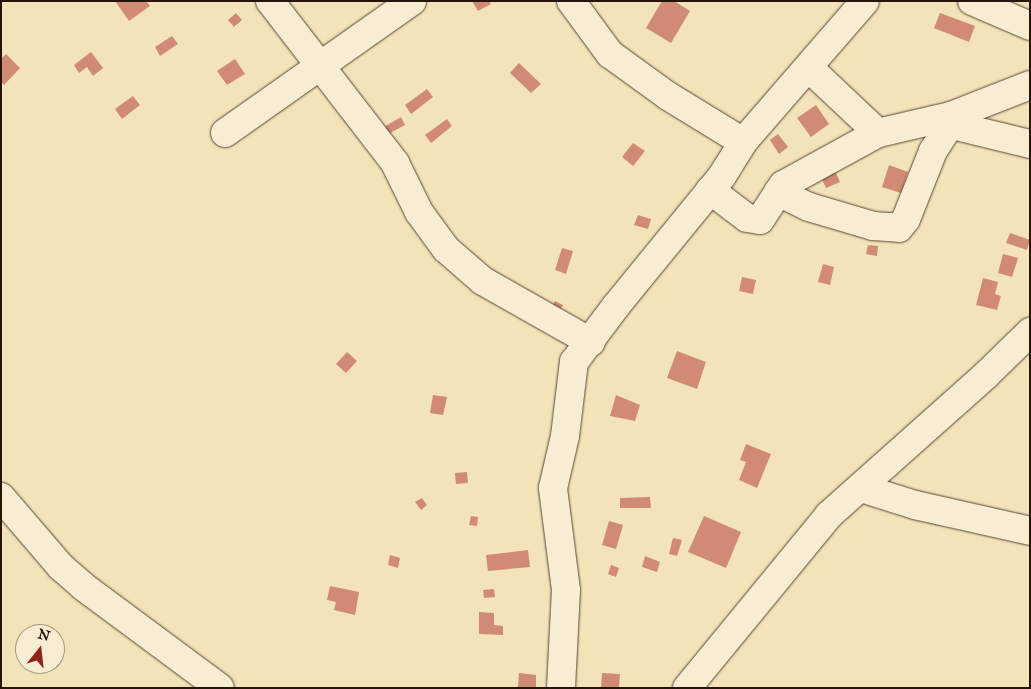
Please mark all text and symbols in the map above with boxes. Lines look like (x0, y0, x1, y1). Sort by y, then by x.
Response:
north arrow (15, 624, 65, 674)
text: N (36, 625, 52, 645)

